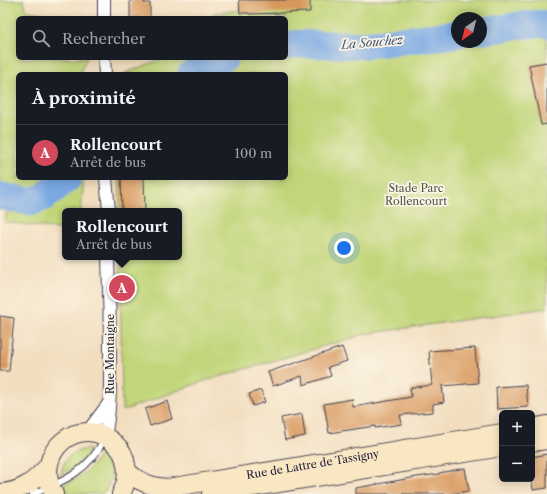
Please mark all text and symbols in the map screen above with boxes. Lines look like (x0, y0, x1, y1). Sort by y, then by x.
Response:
north arrow (451, 12, 487, 48)
search box (16, 16, 288, 60)
icon: search (30, 27, 52, 49)
text: Rechercher (62, 29, 145, 48)
water label: La Souchez (339, 32, 404, 52)
text: À proximité (32, 88, 136, 108)
text: Rollencourt (70, 135, 162, 154)
text: A (40, 145, 50, 161)
text: 100 m (234, 145, 272, 161)
text: Arrêt de bus (70, 154, 146, 170)
park label: Stade Parc Rollencourt (385, 181, 447, 208)
popup (62, 208, 182, 260)
text: Rollencourt (76, 217, 168, 236)
text: Arrêt de bus (76, 236, 152, 252)
your location (334, 238, 354, 258)
pin: A (109, 273, 135, 303)
street label: Rue Montaigne (103, 314, 117, 394)
map controls (499, 410, 535, 482)
button: + (499, 410, 535, 446)
street label: Rue de Lattre de Tassigny (245, 446, 381, 482)
button: − (499, 446, 535, 482)

